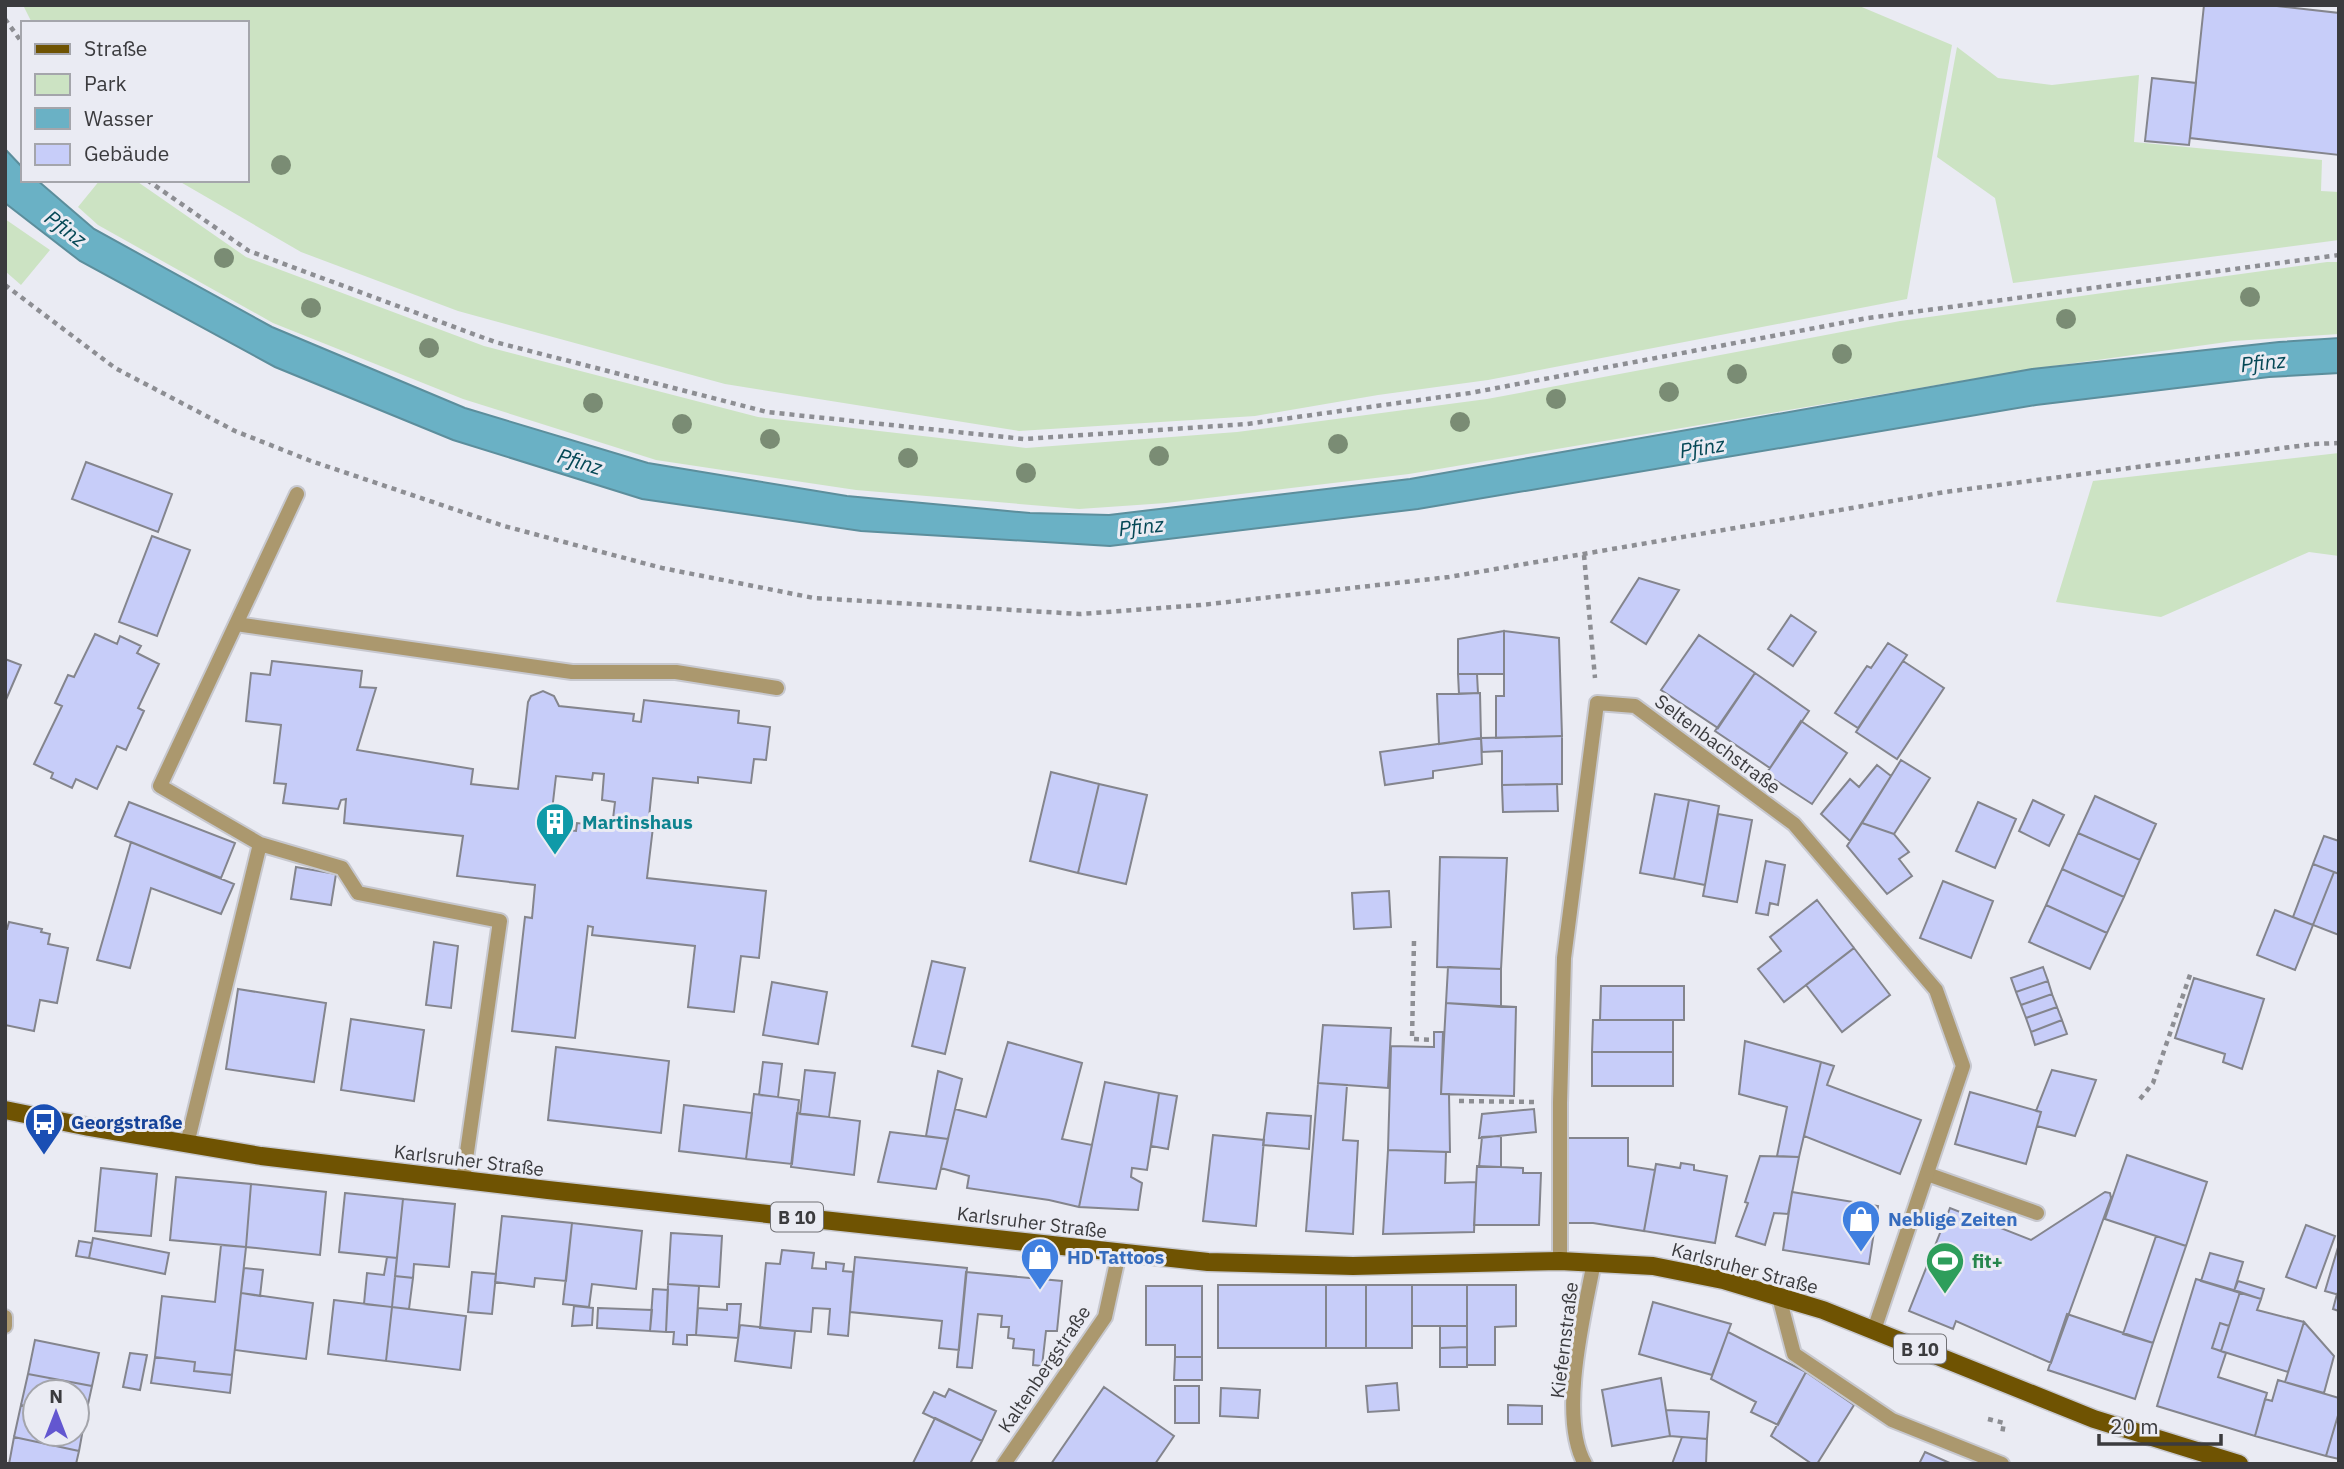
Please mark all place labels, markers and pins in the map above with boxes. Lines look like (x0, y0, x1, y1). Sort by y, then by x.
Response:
building icon: Martinshaus (534, 801, 576, 856)
place label: Martinshaus (582, 810, 693, 834)
bus stop icon: Georgstraße (23, 1101, 65, 1156)
place label: Georgstraße (71, 1110, 183, 1134)
shop icon: Neblige Zeiten (1840, 1198, 1882, 1253)
place label: Neblige Zeiten (1888, 1207, 2017, 1231)
shop icon: HD Tattoos (1019, 1236, 1061, 1291)
sports icon: fit+ (1924, 1240, 1966, 1295)
place label: HD Tattoos (1067, 1245, 1164, 1269)
place label: fit+ (1972, 1249, 2003, 1273)

